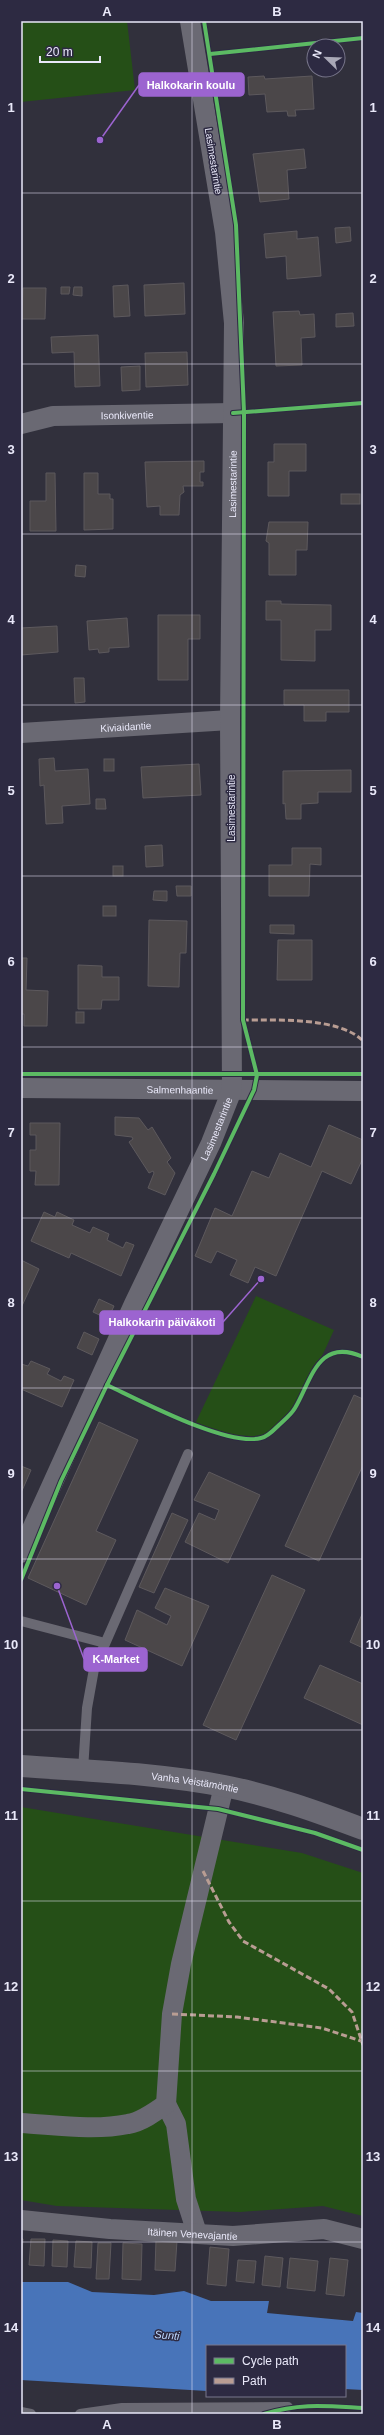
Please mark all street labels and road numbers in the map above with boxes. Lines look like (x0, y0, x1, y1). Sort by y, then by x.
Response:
street label: Lasimestarintie (203, 127, 224, 196)
street label: Isonkiventie (101, 409, 154, 421)
street label: Lasimestarintie (227, 450, 239, 518)
street label: Kiviaidantie (100, 720, 152, 734)
street label: Lasimestarintie (226, 774, 237, 842)
street label: Salmenhaantie (147, 1084, 214, 1096)
street label: Lasimestarintie (198, 1095, 235, 1162)
street label: Vanha Veistämöntie (151, 1771, 240, 1795)
street label: Itäinen Venevajantie (147, 2226, 238, 2242)

